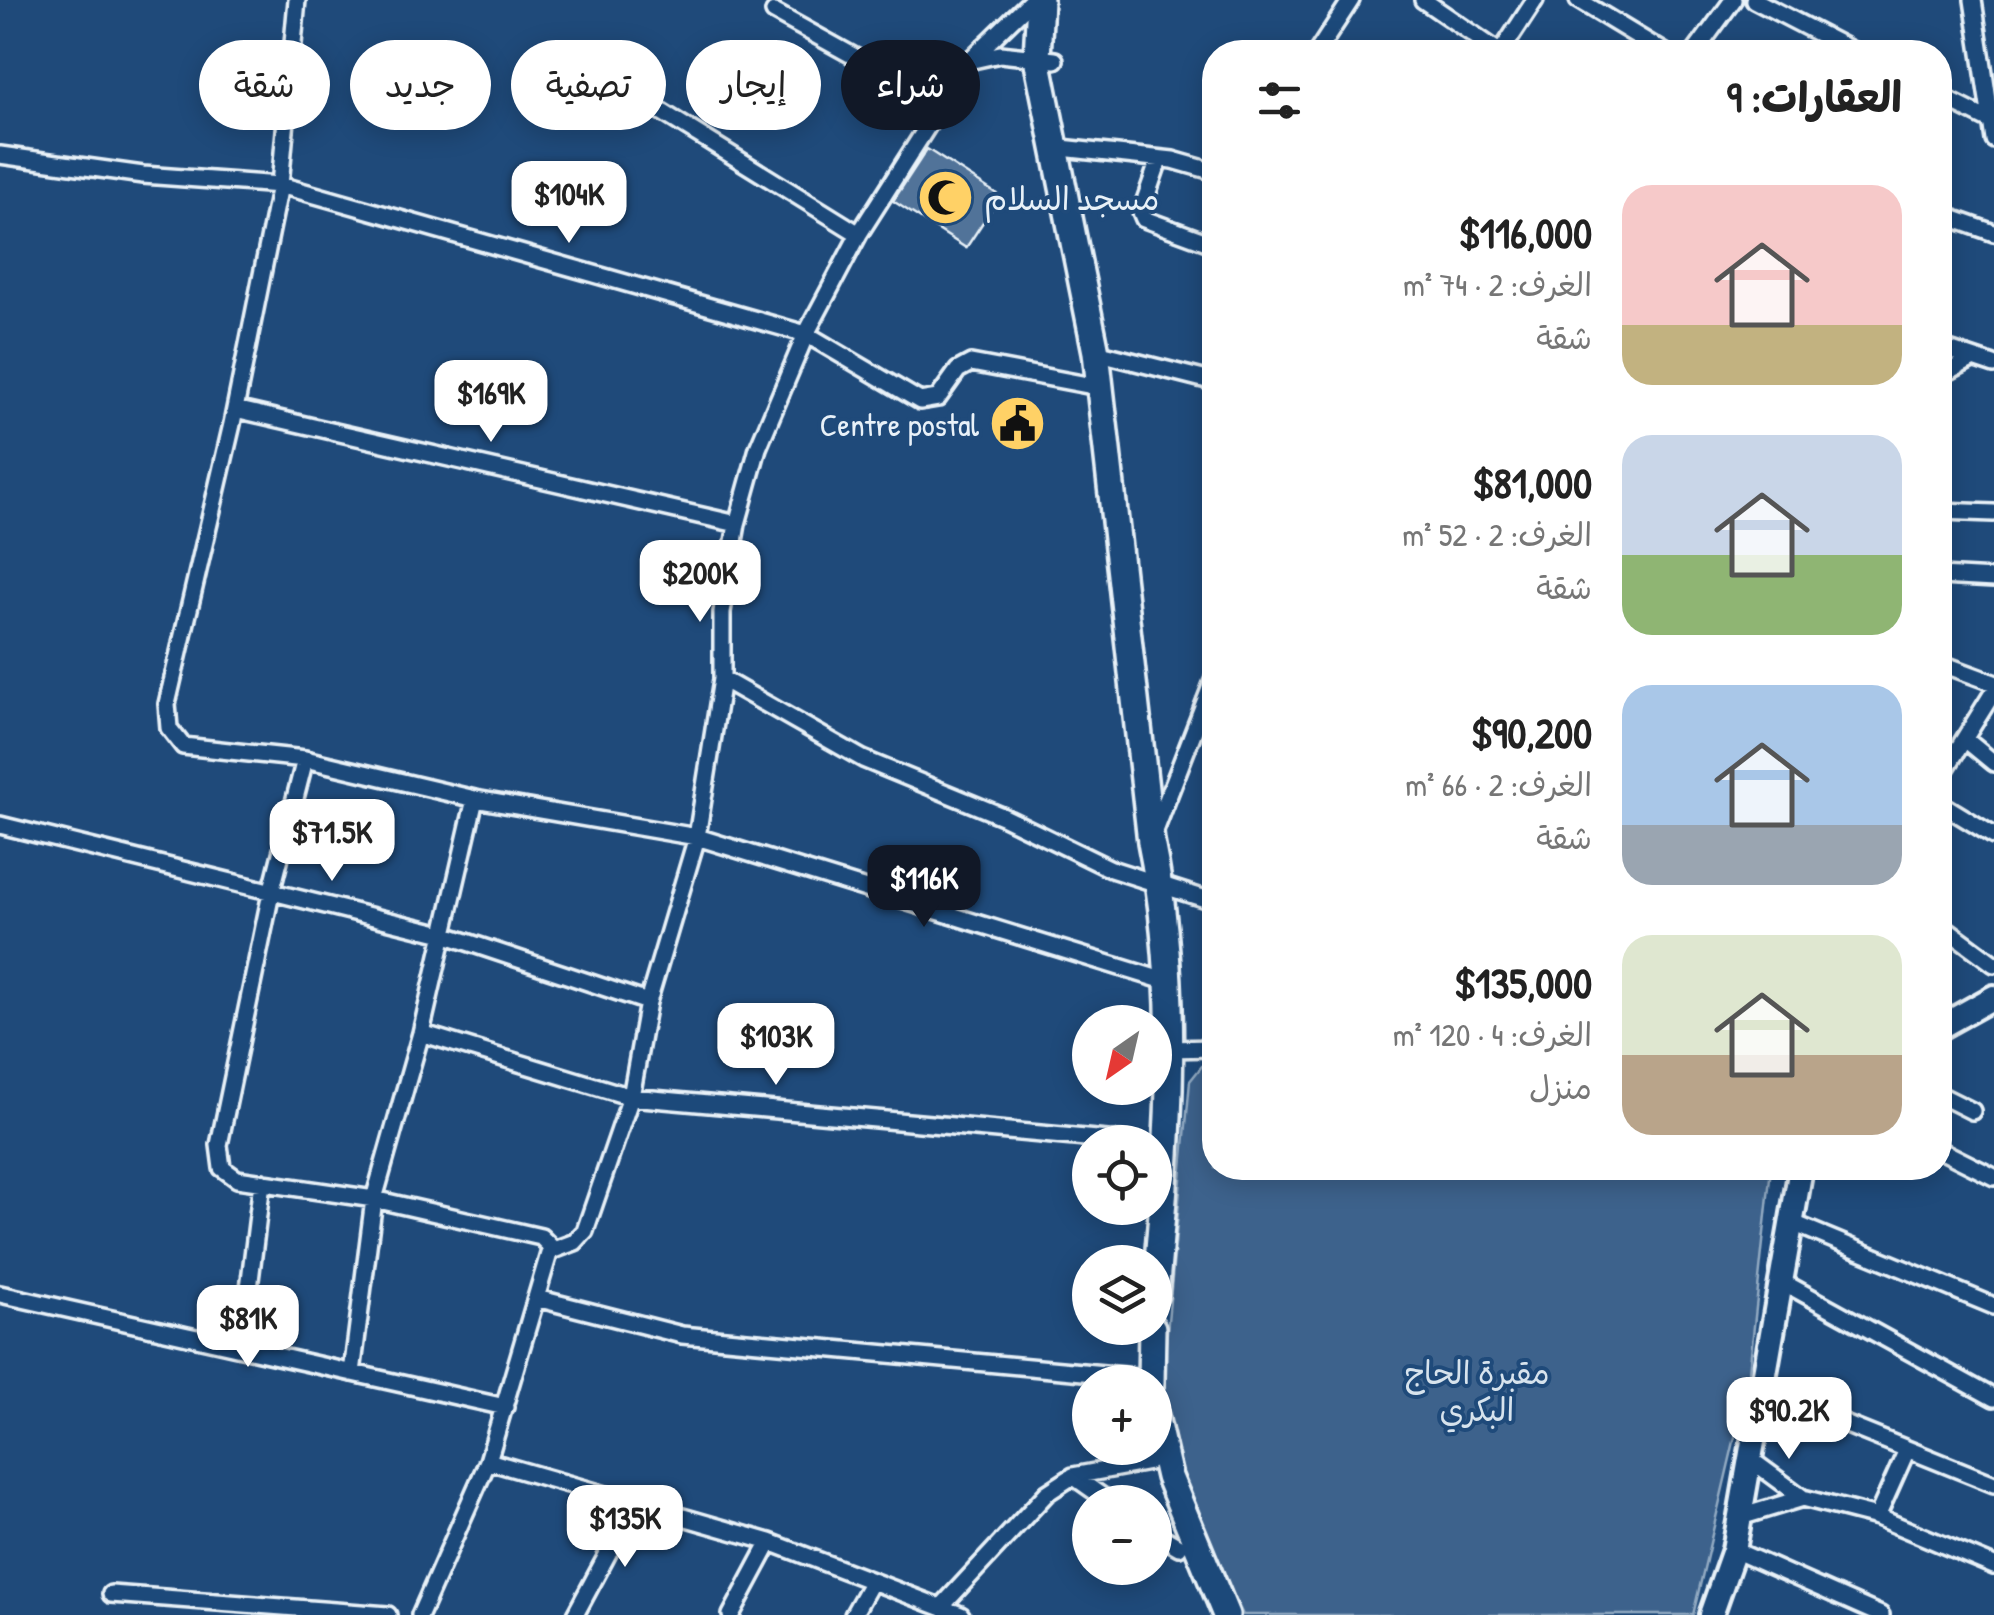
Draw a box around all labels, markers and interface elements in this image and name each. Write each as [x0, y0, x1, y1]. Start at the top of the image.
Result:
chip: شقة [199, 40, 330, 130]
chip: جديد [350, 40, 491, 130]
chip: تصفية [511, 40, 666, 130]
chip: إيجار [686, 40, 821, 130]
chip: شراء [841, 40, 980, 130]
text: العقارات: 9 [1726, 68, 1902, 125]
icon: filters [1252, 73, 1307, 128]
pin: $104K [499, 161, 639, 246]
mosque icon: مسجد السلام [915, 168, 975, 228]
text: $104K [534, 172, 604, 215]
place label: مسجد السلام [984, 177, 1159, 223]
text: $116,000 [1459, 204, 1592, 261]
icon: home [1702, 225, 1822, 345]
text: الغرف: 2 · 74 m² [1403, 263, 1592, 306]
text: شقة [1536, 316, 1592, 359]
pin: $169K [421, 360, 561, 445]
text: $169K [456, 371, 526, 414]
public building icon: Centre postal [988, 394, 1048, 454]
place label: Centre postal [820, 403, 979, 446]
text: $81,000 [1472, 454, 1592, 511]
icon: home [1702, 475, 1822, 595]
text: الغرف: 2 · 52 m² [1402, 513, 1592, 556]
pin: $200K [630, 540, 770, 625]
text: $200K [662, 551, 738, 594]
text: شقة [1536, 566, 1592, 609]
text: $90,200 [1471, 704, 1592, 761]
icon: home [1702, 725, 1822, 845]
text: الغرف: 2 · 66 m² [1405, 763, 1592, 806]
pin: $71.5K [251, 799, 413, 884]
text: $71.5K [292, 810, 372, 853]
text: شقة [1536, 816, 1592, 859]
pin: $116K [854, 845, 994, 930]
text: $116K [890, 856, 958, 899]
text: $135,000 [1454, 954, 1592, 1011]
icon: home [1702, 975, 1822, 1095]
pin: $103K [706, 1003, 846, 1088]
north arrow [1072, 1005, 1172, 1105]
map controls [1072, 1005, 1172, 1585]
text: الغرف: 4 · 120 m² [1393, 1013, 1592, 1056]
text: $103K [739, 1014, 813, 1057]
text: منزل [1529, 1066, 1592, 1109]
button: locate [1072, 1125, 1172, 1225]
button: layers [1072, 1245, 1172, 1345]
pin: $81K [189, 1285, 307, 1370]
text: $81K [219, 1296, 277, 1339]
park label: مقبرة الحاج البكري [1404, 1351, 1550, 1433]
button: + [1072, 1365, 1172, 1465]
pin: $90.2K [1708, 1377, 1870, 1462]
text: $90.2K [1749, 1388, 1829, 1431]
pin: $135K [555, 1485, 695, 1570]
button: − [1072, 1485, 1172, 1585]
text: $135K [589, 1496, 661, 1539]

